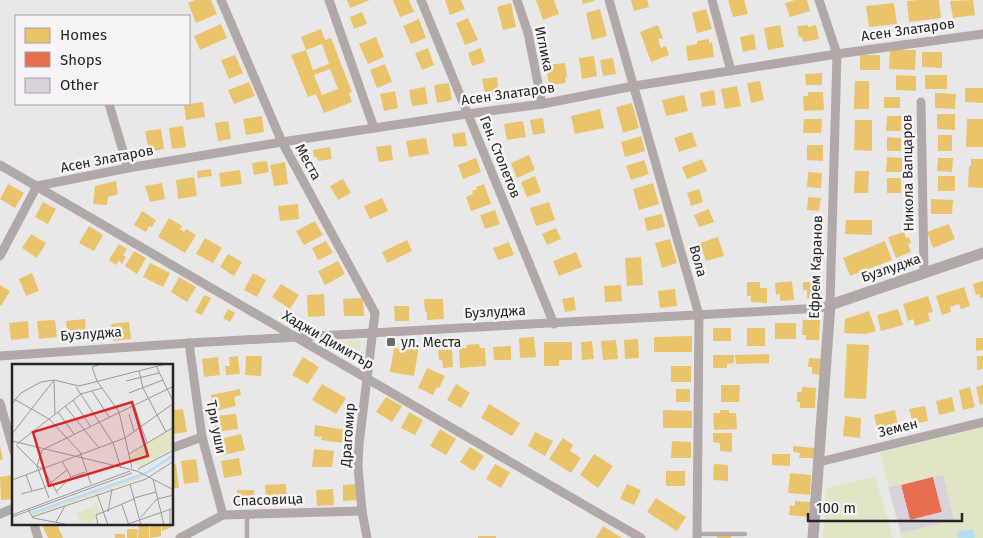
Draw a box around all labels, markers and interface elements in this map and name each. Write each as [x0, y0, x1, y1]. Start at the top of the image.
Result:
legend [15, 15, 190, 105]
street label: Асен Златаров [860, 15, 956, 45]
street label: Иглика [531, 25, 557, 73]
text: Homes [60, 26, 107, 44]
text: Shops [60, 51, 102, 69]
text: Other [60, 76, 99, 94]
street label: Асен Златаров [460, 79, 556, 109]
street label: Ген. Столетов [476, 113, 524, 201]
street label: Никола Вапцаров [898, 114, 918, 232]
street label: Места [291, 141, 325, 183]
street label: Асен Златаров [59, 142, 155, 176]
street label: Ефрем Каранов [806, 215, 826, 319]
street label: Вола [685, 243, 711, 279]
street label: Бузлуджа [859, 250, 923, 286]
street label: Бузлуджа [464, 302, 526, 322]
street label: Хаджи Димитър [279, 307, 377, 373]
street label: Бузлуджа [60, 323, 122, 345]
place label: ул. Места [401, 334, 461, 351]
marker: ул. Места [385, 336, 397, 348]
inset map [12, 364, 174, 526]
street label: Три уши [202, 399, 230, 455]
street label: Драгомир [337, 402, 359, 469]
street label: Земен [876, 415, 920, 441]
street label: Спасовица [233, 490, 303, 510]
scale bar [808, 490, 962, 522]
text: 100 m [816, 499, 856, 517]

